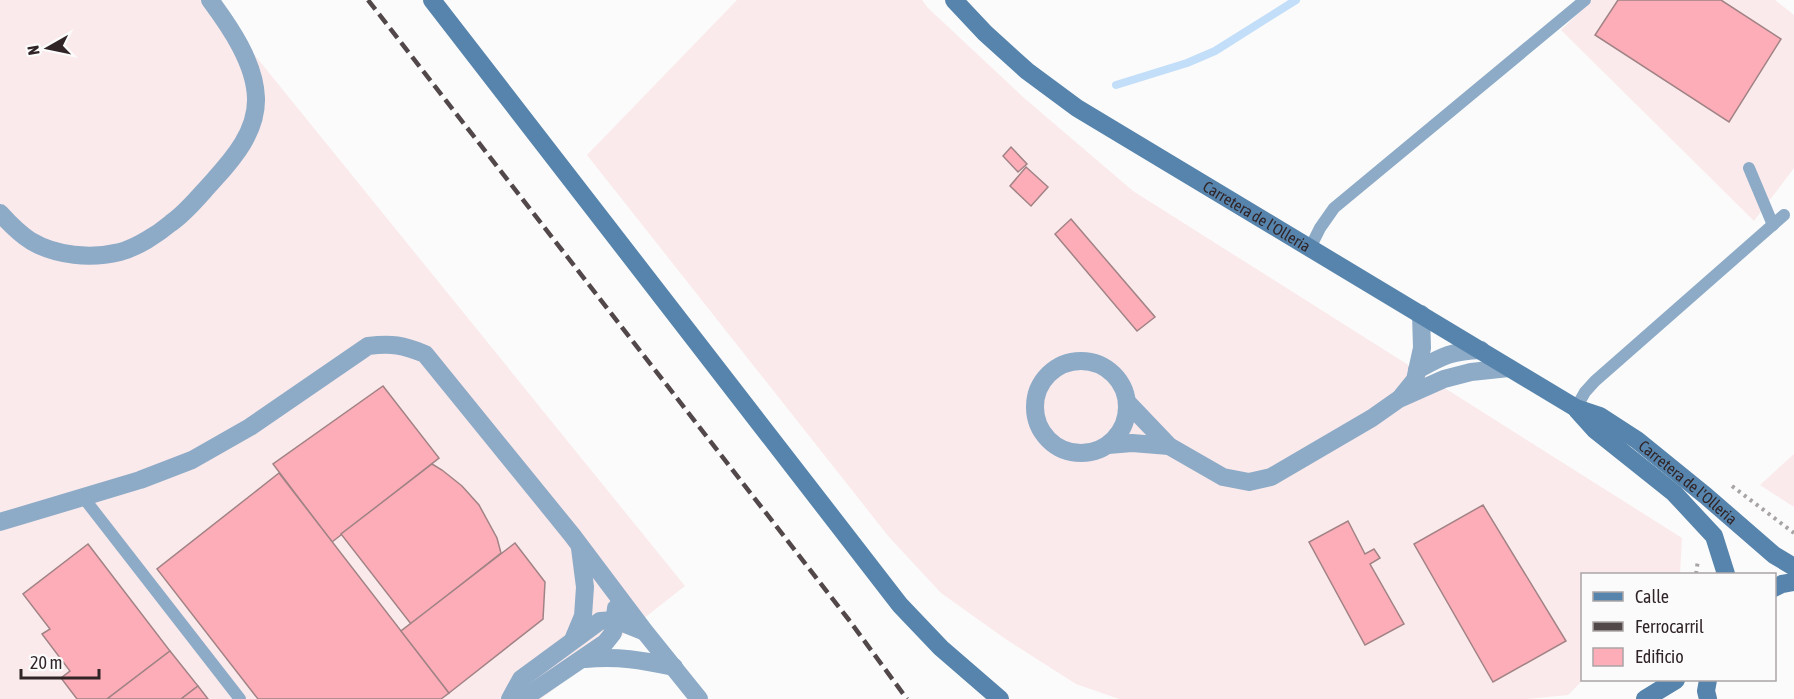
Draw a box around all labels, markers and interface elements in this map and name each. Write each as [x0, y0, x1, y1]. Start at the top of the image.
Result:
north arrow [18, 18, 78, 78]
text: N [24, 44, 43, 56]
street label: Carretera de l'Olleria [1200, 177, 1314, 255]
street label: Carretera de l'Olleria [1635, 436, 1741, 528]
legend [1581, 573, 1776, 681]
text: Calle [1635, 586, 1669, 607]
text: Ferrocarril [1635, 616, 1704, 637]
scale bar [21, 642, 99, 680]
text: Edificio [1635, 646, 1684, 667]
text: 20 m [30, 652, 62, 673]

